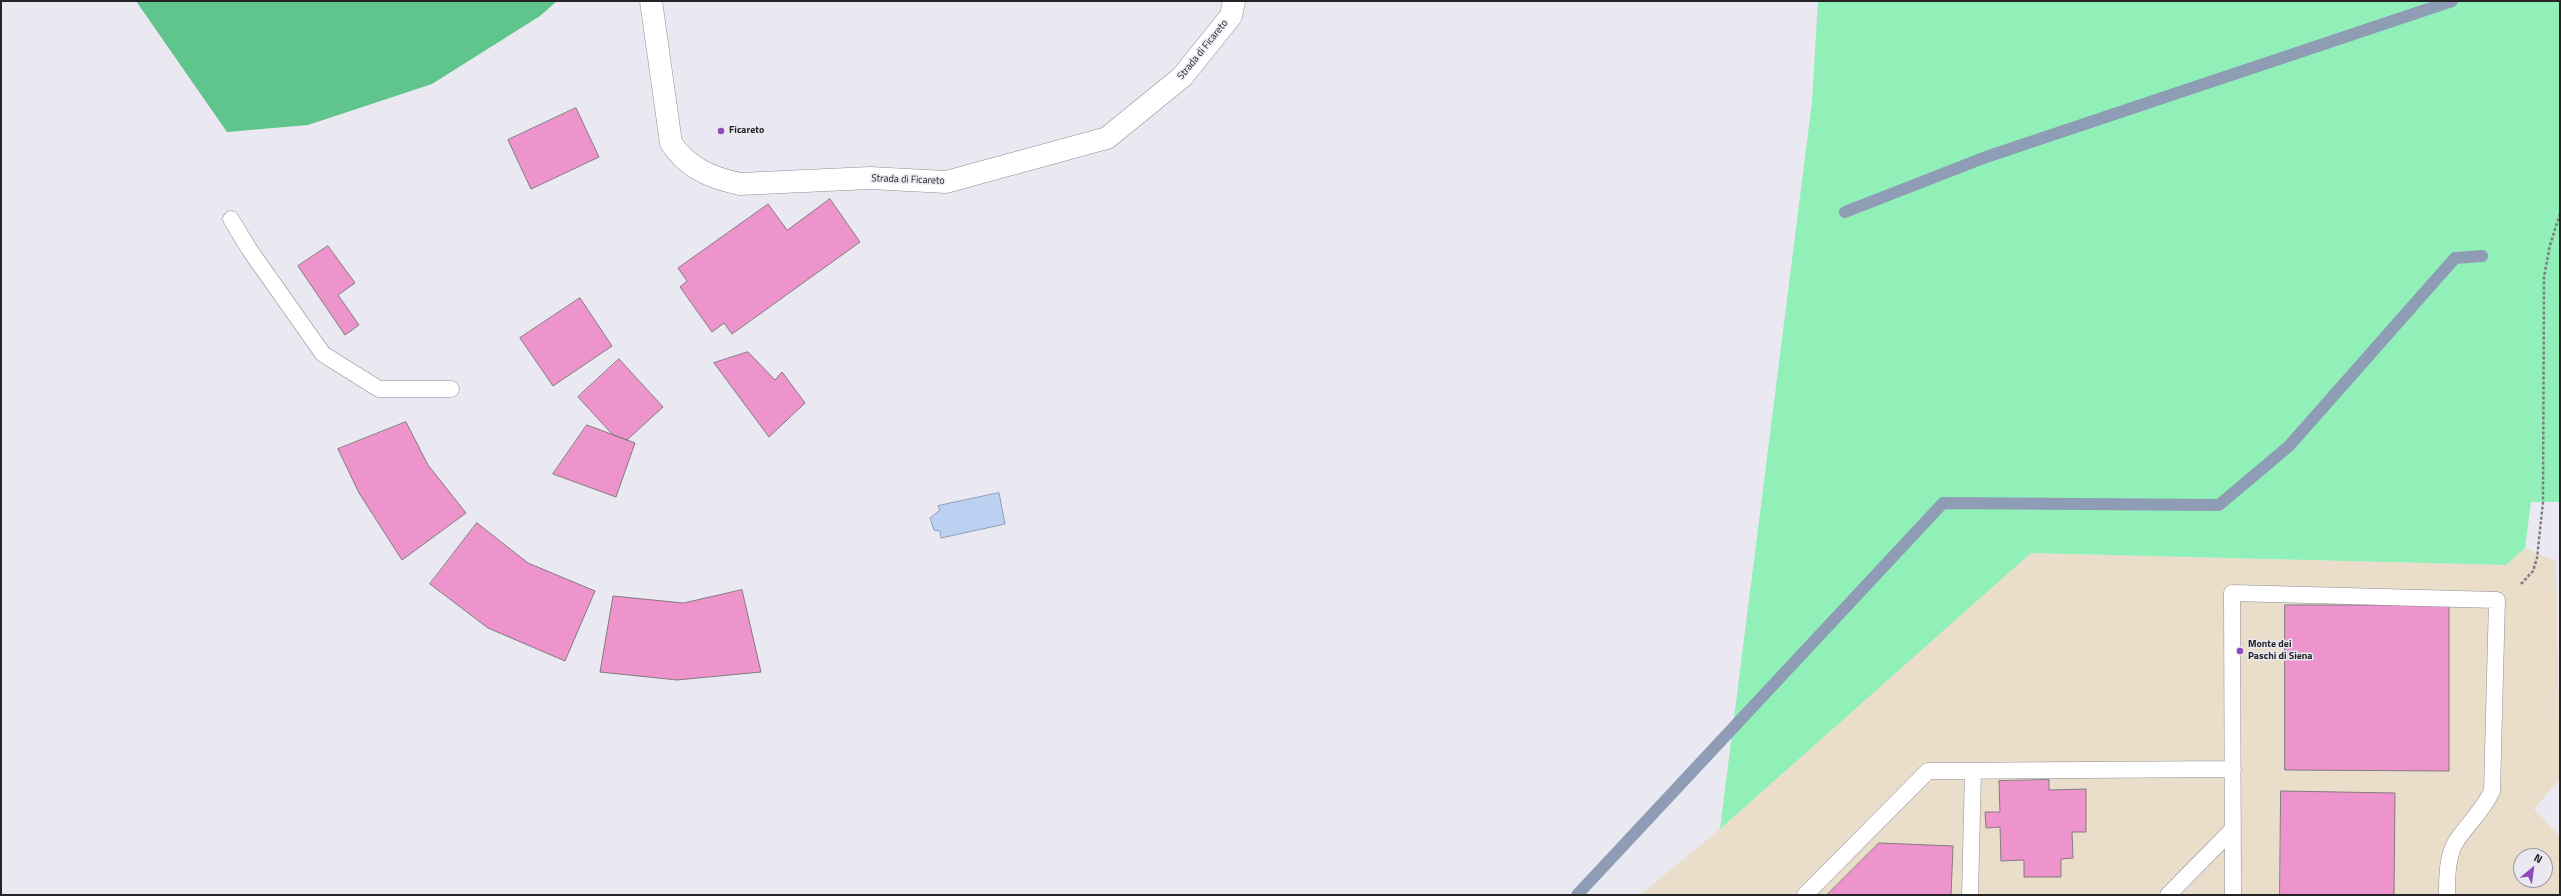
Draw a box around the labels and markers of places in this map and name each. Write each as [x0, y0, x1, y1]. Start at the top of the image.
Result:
place label: Ficareto [729, 125, 764, 137]
marker: Ficareto [716, 126, 726, 136]
place label: Monte dei Paschi di Siena [2248, 639, 2312, 662]
marker: Monte dei Paschi di Siena [2235, 646, 2245, 656]

